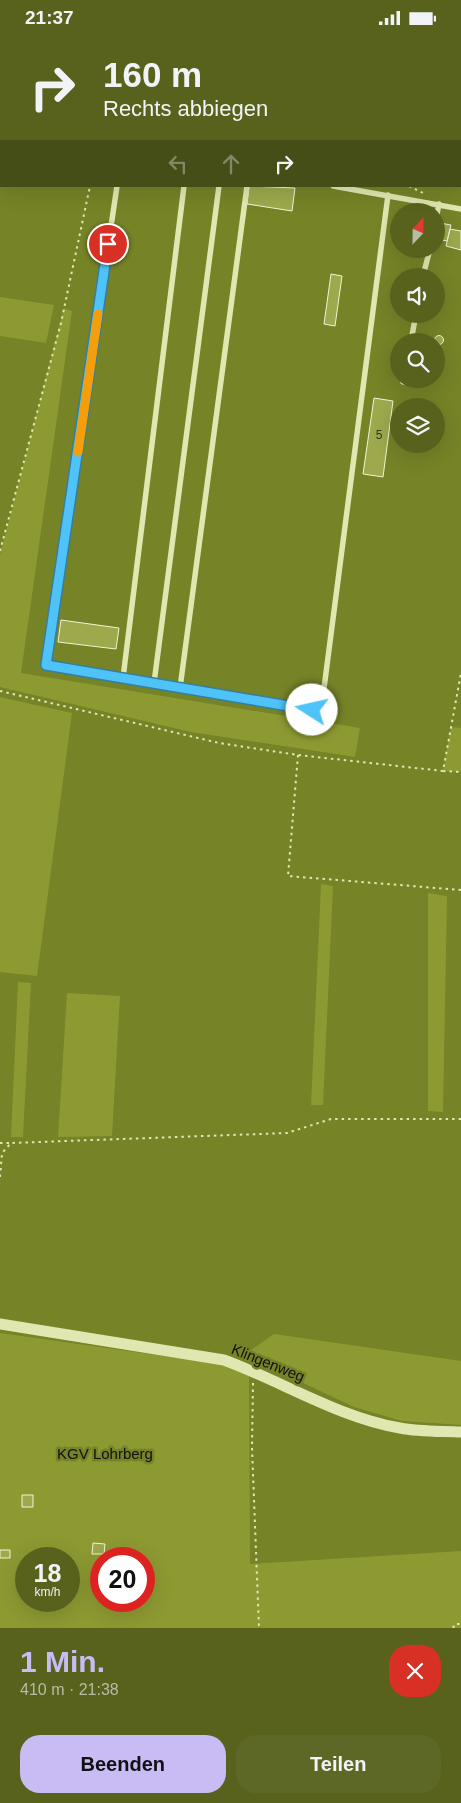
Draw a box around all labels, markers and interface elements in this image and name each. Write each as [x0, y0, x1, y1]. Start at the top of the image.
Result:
text: 21:37 [25, 7, 74, 28]
icon: right [20, 55, 85, 120]
text: 160 m [103, 55, 202, 94]
text: Rechts abbiegen [103, 96, 268, 121]
icon: left [164, 150, 192, 178]
icon: ahead [217, 150, 245, 178]
icon: right [270, 150, 298, 178]
north arrow [390, 203, 445, 257]
map controls [390, 203, 445, 453]
pin [87, 223, 129, 265]
icon: arrive [94, 230, 122, 258]
button: sound [390, 268, 445, 323]
button: search [390, 333, 445, 388]
button: layers [390, 398, 445, 453]
house number: 5 [376, 428, 383, 442]
position arrow [285, 683, 337, 735]
street label: Klingenweg [229, 1340, 307, 1385]
park label: KGV Lohrberg [57, 1445, 153, 1462]
speed limit sign: 20 [90, 1547, 155, 1612]
text: 18 [34, 1559, 61, 1587]
text: km/h [34, 1585, 61, 1599]
text: 1 Min. [20, 1645, 105, 1678]
button: close [389, 1645, 441, 1697]
text: 410 m · 21:38 [20, 1681, 119, 1698]
button: Beenden [20, 1735, 226, 1793]
button: Teilen [236, 1735, 441, 1793]

